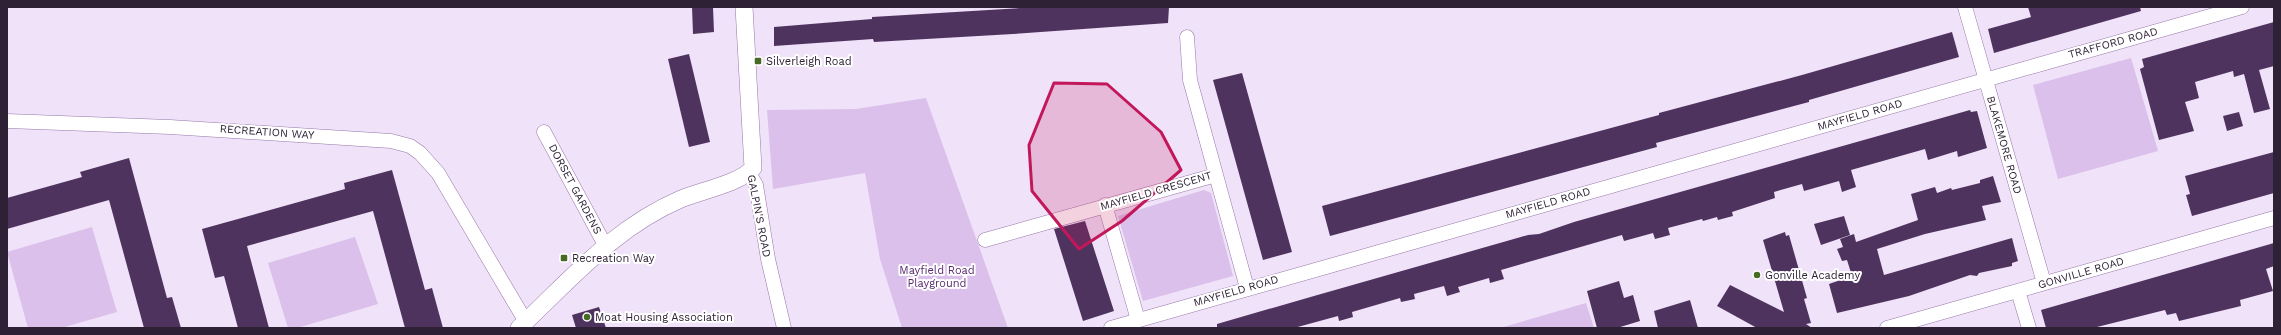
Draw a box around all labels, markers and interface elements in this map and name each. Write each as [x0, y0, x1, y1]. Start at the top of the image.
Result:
street label: TRAFFORD ROAD [2067, 25, 2159, 61]
place label: Silverleigh Road [766, 55, 852, 68]
marker: Silverleigh Road [753, 56, 763, 66]
street label: BLAKEMORE ROAD [1984, 94, 2024, 196]
street label: MAYFIELD ROAD [1816, 97, 1904, 133]
street label: RECREATION WAY [219, 122, 316, 142]
street label: DORSET GARDENS [546, 142, 604, 236]
street label: MAYFIELD CRESCENT [1099, 169, 1214, 213]
street label: GALPIN'S ROAD [745, 174, 773, 258]
street label: MAYFIELD ROAD [1504, 185, 1592, 221]
place label: Recreation Way [572, 252, 655, 265]
marker: Recreation Way [559, 253, 569, 263]
street label: GONVILLE ROAD [2036, 254, 2126, 292]
park label: Mayfield Road Playground [899, 264, 975, 290]
place label: Gonville Academy [1765, 269, 1860, 282]
marker: Gonville Academy [1752, 270, 1762, 280]
street label: MAYFIELD ROAD [1192, 273, 1280, 309]
place label: Moat Housing Association [595, 311, 733, 324]
marker: Moat Housing Association [582, 312, 592, 322]

